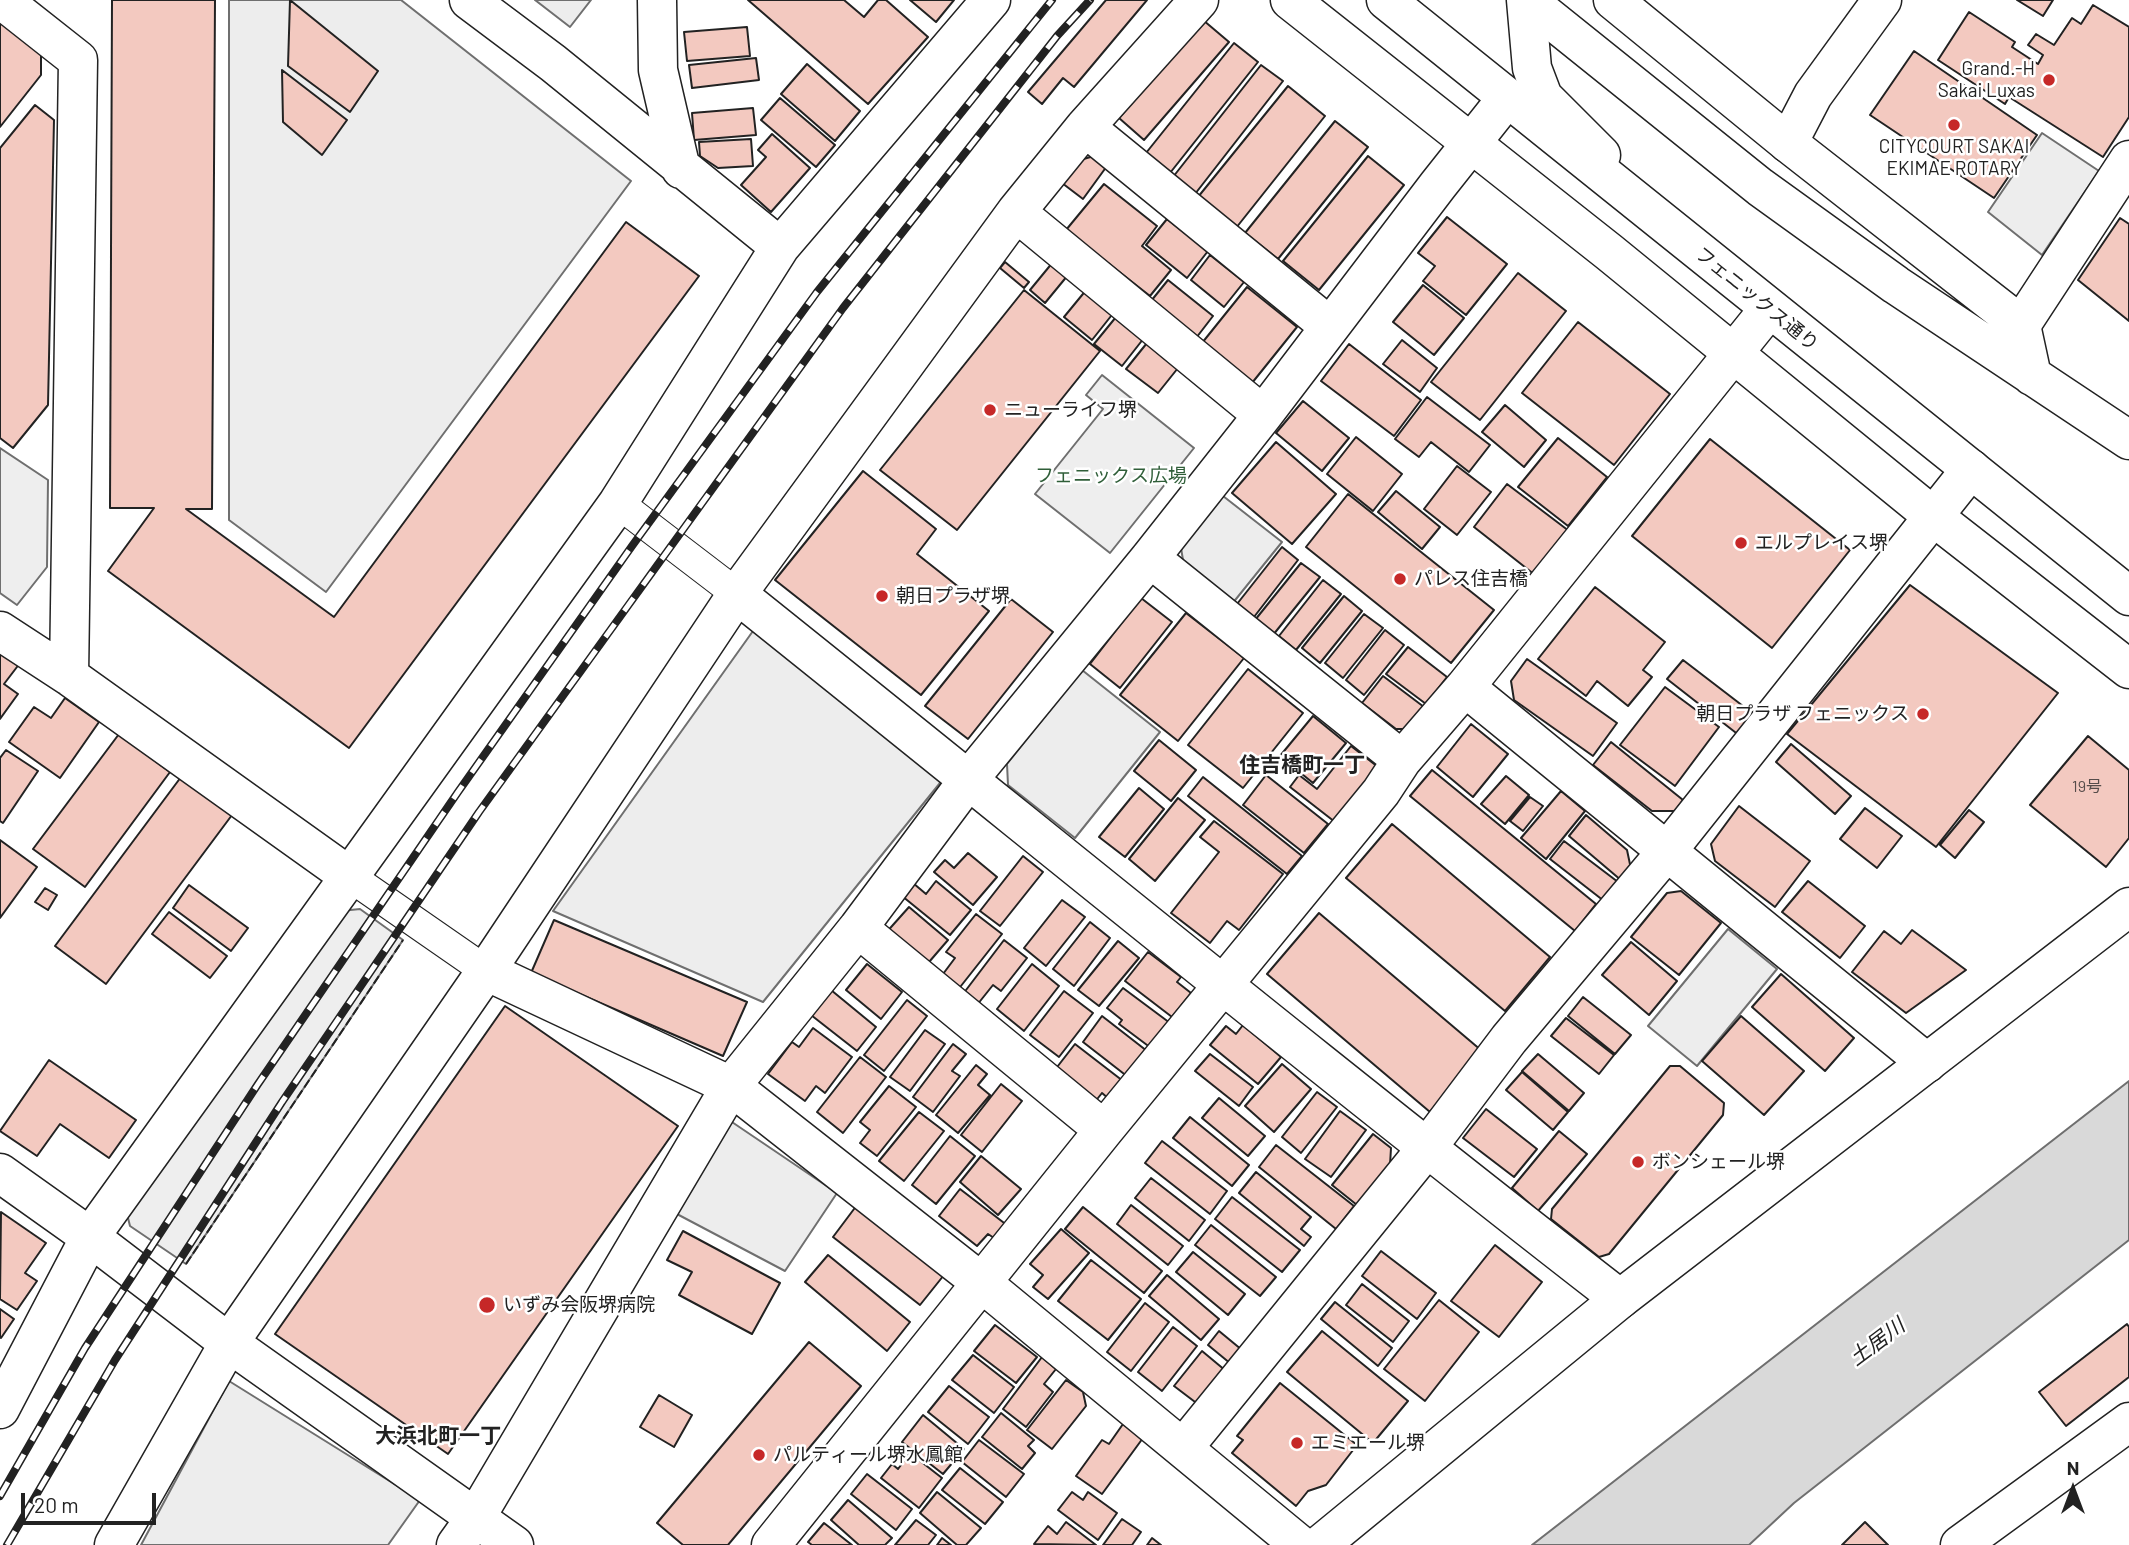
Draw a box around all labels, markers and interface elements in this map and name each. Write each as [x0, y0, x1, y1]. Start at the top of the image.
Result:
place label: Grand.-H Sakai Luxas [1938, 58, 2035, 102]
marker: Grand.-H Sakai Luxas [2041, 72, 2057, 88]
marker: CITYCOURT SAKAI EKIMAE ROTARY [1946, 117, 1962, 133]
place label: CITYCOURT SAKAI EKIMAE ROTARY [1879, 136, 2029, 180]
street label: フェニックス通り [1691, 242, 1823, 356]
place label: ニューライフ堺 [1004, 399, 1137, 421]
marker: ニューライフ堺 [982, 402, 998, 418]
park label: フェニックス広場 [1035, 465, 1187, 487]
place label: エルプレイス堺 [1755, 532, 1888, 554]
marker: エルプレイス堺 [1733, 535, 1749, 551]
place label: パレス住吉橋 [1414, 568, 1528, 590]
marker: パレス住吉橋 [1392, 571, 1408, 587]
place label: 朝日プラザ堺 [896, 585, 1010, 607]
marker: 朝日プラザ堺 [874, 588, 890, 604]
place label: 朝日プラザ フェニックス [1696, 703, 1909, 725]
marker: 朝日プラザ フェニックス [1915, 706, 1931, 722]
district label: 住吉橋町一丁 [1239, 752, 1365, 778]
house number: 19号 [2072, 777, 2102, 797]
place label: ボンシェール堺 [1652, 1151, 1785, 1173]
marker: ボンシェール堺 [1630, 1154, 1646, 1170]
place label: いずみ会阪堺病院 [503, 1294, 655, 1316]
marker: いずみ会阪堺病院 [477, 1295, 497, 1315]
water label: 土居川 [1844, 1313, 1910, 1371]
district label: 大浜北町一丁 [375, 1423, 501, 1449]
place label: エミエール堺 [1311, 1432, 1425, 1454]
marker: エミエール堺 [1289, 1435, 1305, 1451]
place label: パルティール堺水鳳館 [773, 1444, 963, 1466]
marker: パルティール堺水鳳館 [751, 1447, 767, 1463]
north arrow [2038, 1454, 2108, 1524]
text: N [2067, 1456, 2079, 1479]
scale bar [24, 1478, 159, 1522]
text: 20 m [34, 1492, 79, 1517]

